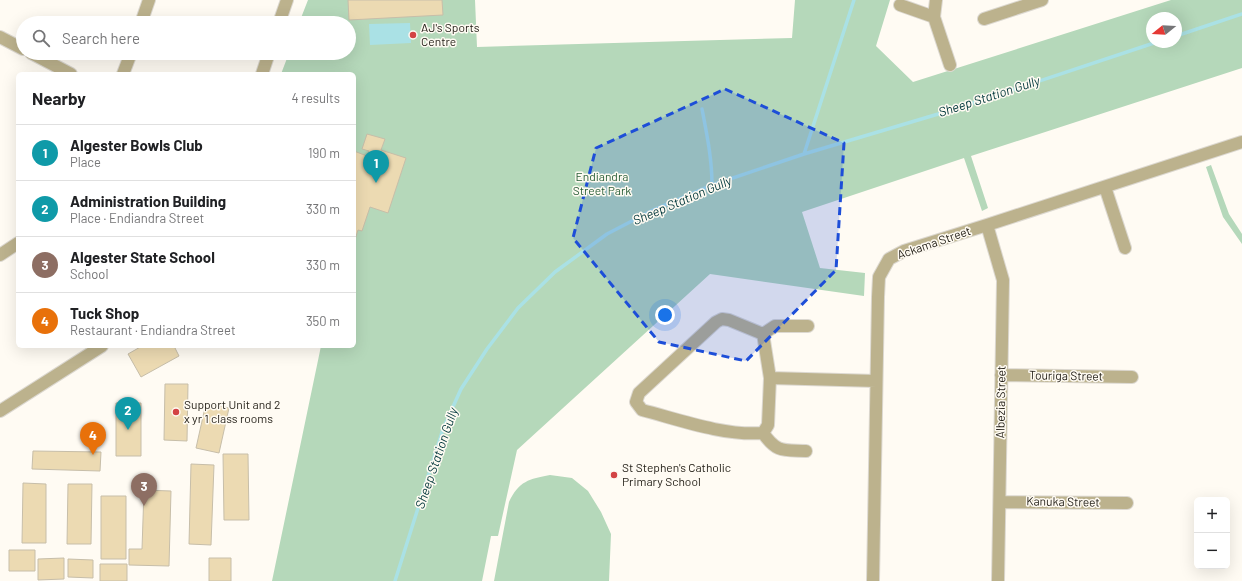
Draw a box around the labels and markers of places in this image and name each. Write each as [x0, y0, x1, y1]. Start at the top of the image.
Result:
place label: AJ's Sports Centre [421, 20, 480, 48]
marker: AJ's Sports Centre [408, 30, 418, 40]
pin: 1 [363, 150, 389, 183]
pin: 2 [115, 397, 141, 430]
place label: Support Unit and 2 x yr 1 class rooms [184, 397, 280, 425]
marker: Support Unit and 2 x yr 1 class rooms [171, 407, 181, 417]
pin: 4 [80, 422, 106, 455]
place label: St Stephen's Catholic Primary School [622, 460, 731, 488]
marker: St Stephen's Catholic Primary School [609, 470, 619, 480]
pin: 3 [131, 473, 157, 506]

